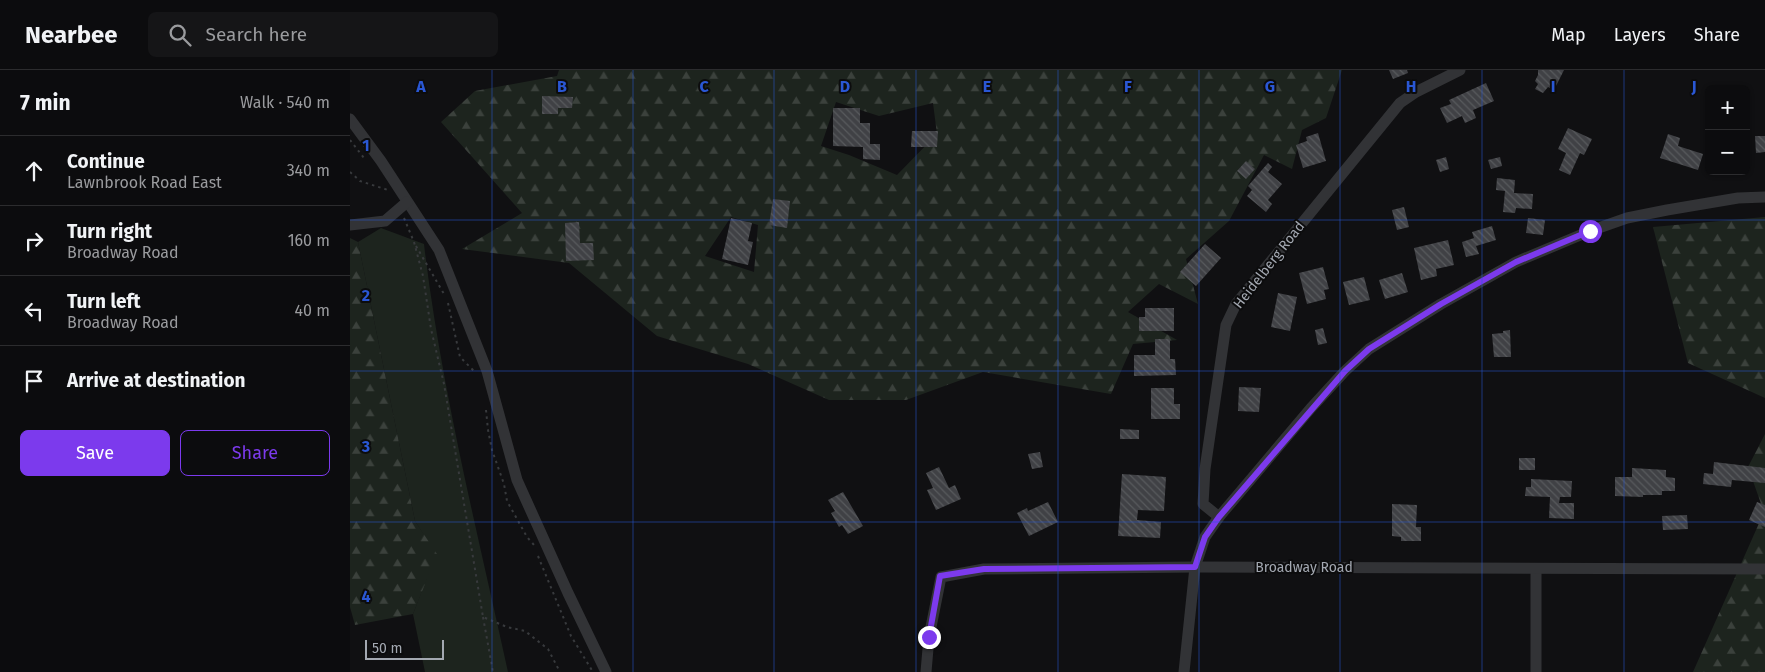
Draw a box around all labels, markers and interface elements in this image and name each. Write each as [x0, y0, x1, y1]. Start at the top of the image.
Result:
search box [148, 12, 498, 57]
text: Nearbee [25, 21, 118, 49]
icon: search [166, 21, 194, 49]
text: Search here [206, 23, 307, 46]
text: Map [1551, 24, 1586, 46]
text: Layers [1614, 24, 1666, 46]
text: Share [1694, 24, 1740, 46]
text: A [415, 77, 426, 96]
text: B [557, 77, 567, 96]
text: C [699, 77, 709, 96]
text: D [840, 77, 850, 96]
text: E [983, 77, 991, 96]
text: F [1124, 77, 1132, 96]
text: G [1265, 77, 1275, 96]
text: H [1406, 77, 1416, 96]
text: I [1551, 77, 1555, 96]
text: J [1690, 77, 1697, 96]
map controls [1705, 85, 1750, 175]
button: + [1705, 85, 1750, 130]
text: 7 min [20, 90, 71, 116]
text: Walk · 540 m [240, 93, 330, 112]
button: − [1705, 130, 1750, 175]
text: 1 [362, 136, 370, 155]
text: Continue [67, 150, 145, 173]
icon: ahead [20, 157, 48, 185]
text: 340 m [287, 161, 330, 180]
text: Lawnbrook Road East [67, 173, 222, 192]
street label: Heidelberg Road [1230, 218, 1308, 312]
text: Turn right [67, 220, 152, 243]
route start [1579, 220, 1602, 243]
icon: right [20, 227, 48, 255]
text: 160 m [288, 231, 330, 250]
text: Broadway Road [67, 243, 179, 262]
text: 2 [362, 286, 370, 305]
text: Turn left [67, 290, 141, 313]
icon: left [20, 297, 48, 325]
text: 40 m [295, 301, 330, 320]
text: Broadway Road [67, 313, 179, 332]
icon: arrive [20, 367, 48, 395]
text: Arrive at destination [67, 369, 246, 392]
button: Save [20, 430, 170, 476]
button: Share [180, 430, 330, 476]
text: 3 [361, 437, 370, 456]
street label: Broadway Road [1255, 559, 1353, 576]
text: 4 [361, 587, 371, 606]
route end [918, 626, 941, 649]
scale bar [365, 637, 444, 660]
text: 50 m [372, 640, 403, 657]

